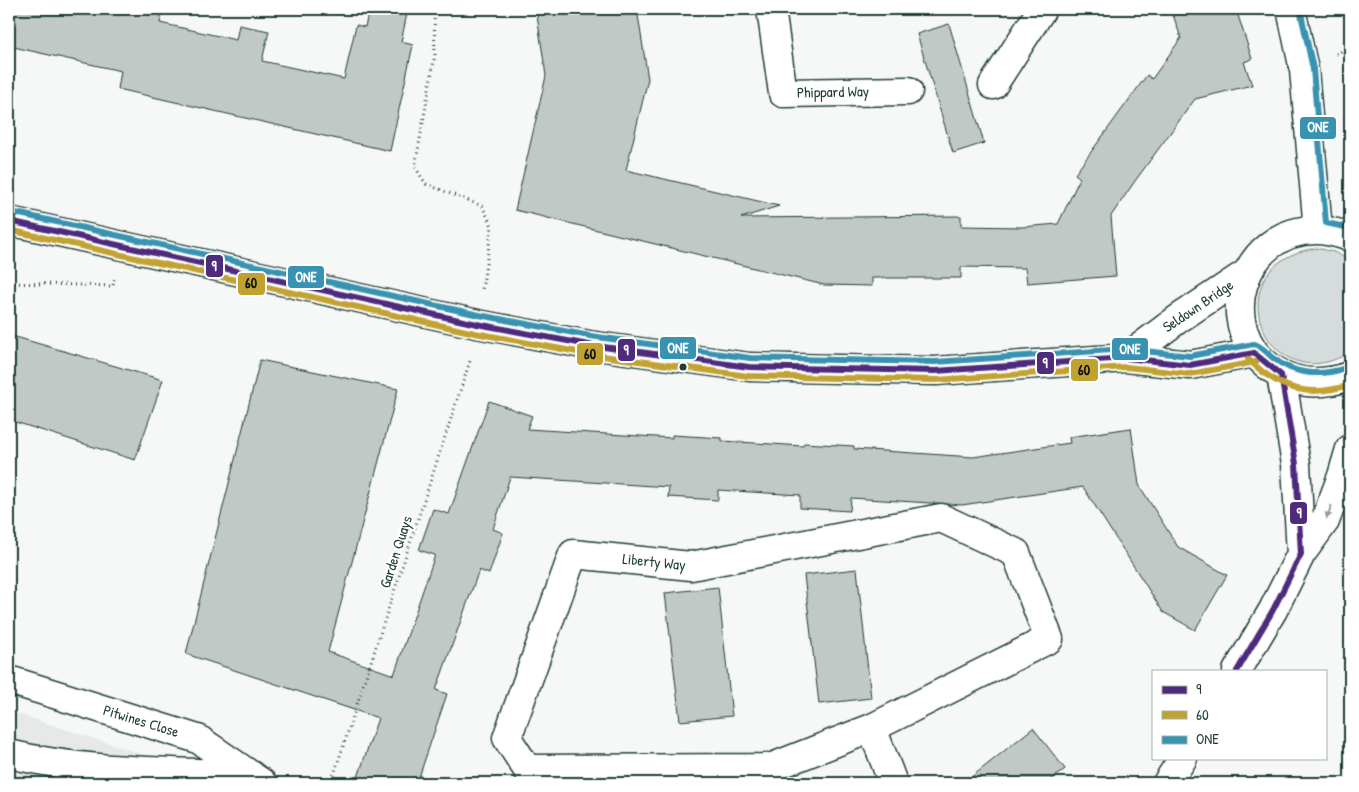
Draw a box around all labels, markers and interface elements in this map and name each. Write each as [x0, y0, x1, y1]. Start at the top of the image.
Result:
street label: Phippard Way [797, 80, 869, 103]
line badge: ONE [1299, 116, 1337, 140]
text: ONE [1307, 117, 1330, 136]
line badge: 9 [205, 254, 224, 278]
text: 9 [211, 256, 217, 275]
line badge: ONE [287, 265, 325, 289]
text: ONE [295, 267, 318, 286]
line badge: 60 [237, 272, 266, 296]
text: 60 [245, 273, 258, 292]
street label: Seldown Bridge [1158, 274, 1237, 337]
line badge: ONE [659, 336, 697, 360]
line badge: ONE [1111, 337, 1149, 361]
line badge: 9 [617, 338, 636, 362]
text: ONE [667, 338, 690, 357]
text: ONE [1119, 339, 1142, 358]
text: 9 [623, 340, 629, 359]
line badge: 60 [576, 342, 604, 366]
text: 60 [584, 344, 597, 363]
line badge: 9 [1036, 351, 1055, 375]
text: 9 [1042, 353, 1048, 372]
line badge: 60 [1070, 358, 1099, 382]
text: 60 [1078, 360, 1091, 379]
unlabelled marker [678, 362, 688, 372]
line badge: 9 [1289, 501, 1308, 525]
text: 9 [1296, 503, 1302, 522]
one-way arrow [1325, 504, 1332, 519]
street label: Garden Quays [374, 513, 417, 591]
street label: Liberty Way [621, 548, 687, 575]
legend [1152, 670, 1326, 760]
text: 9 [1196, 678, 1202, 699]
street label: Pitwines Close [101, 699, 182, 742]
text: 60 [1196, 704, 1209, 725]
text: ONE [1196, 728, 1219, 749]

